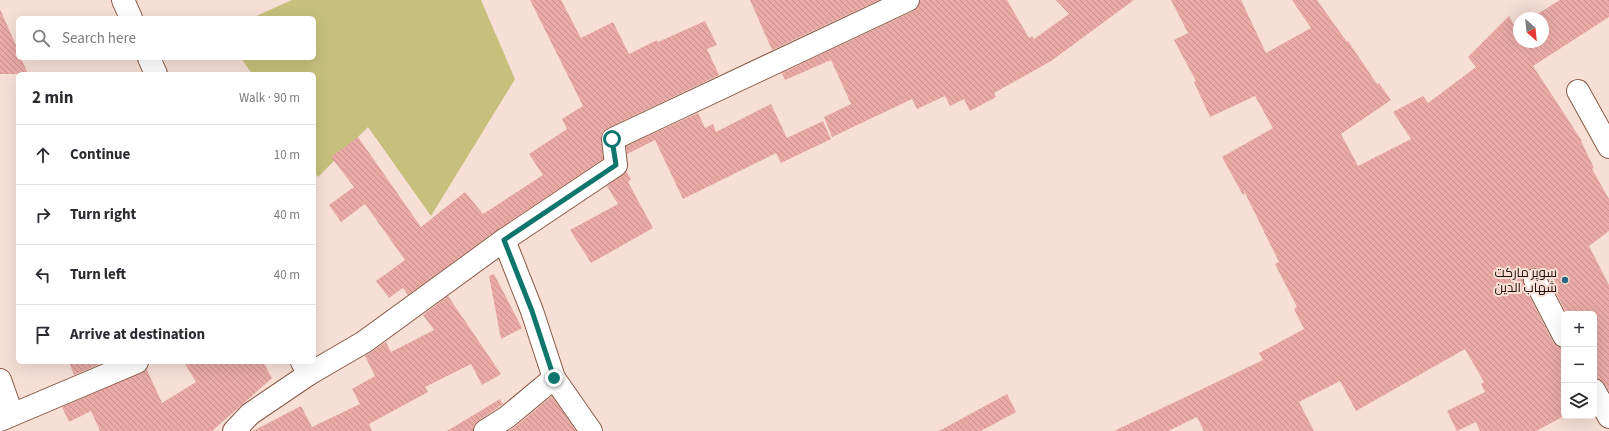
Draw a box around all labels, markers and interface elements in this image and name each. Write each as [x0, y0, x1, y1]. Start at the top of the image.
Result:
north arrow [1513, 12, 1549, 48]
search box [16, 16, 316, 60]
icon: search [30, 27, 52, 49]
text: Search here [62, 28, 136, 49]
text: 2 min [32, 86, 73, 110]
text: Walk · 90 m [239, 89, 300, 107]
route start [603, 130, 621, 148]
icon: ahead [32, 144, 54, 166]
text: Continue [70, 144, 130, 165]
text: 10 m [274, 146, 300, 164]
icon: right [32, 204, 54, 226]
text: Turn right [70, 204, 136, 225]
text: 40 m [274, 206, 300, 224]
icon: left [32, 264, 54, 286]
text: Turn left [70, 264, 126, 285]
place label: سوپر مارکت شهاب الدین [1494, 264, 1557, 297]
text: 40 m [274, 266, 300, 284]
marker: سوپر مارکت شهاب الدین [1560, 275, 1570, 285]
map controls [1561, 311, 1597, 419]
button: + [1561, 311, 1597, 347]
icon: arrive [32, 324, 54, 346]
text: Arrive at destination [70, 324, 205, 345]
button: − [1561, 347, 1597, 383]
route end [545, 369, 563, 387]
button: layers [1561, 383, 1597, 419]

